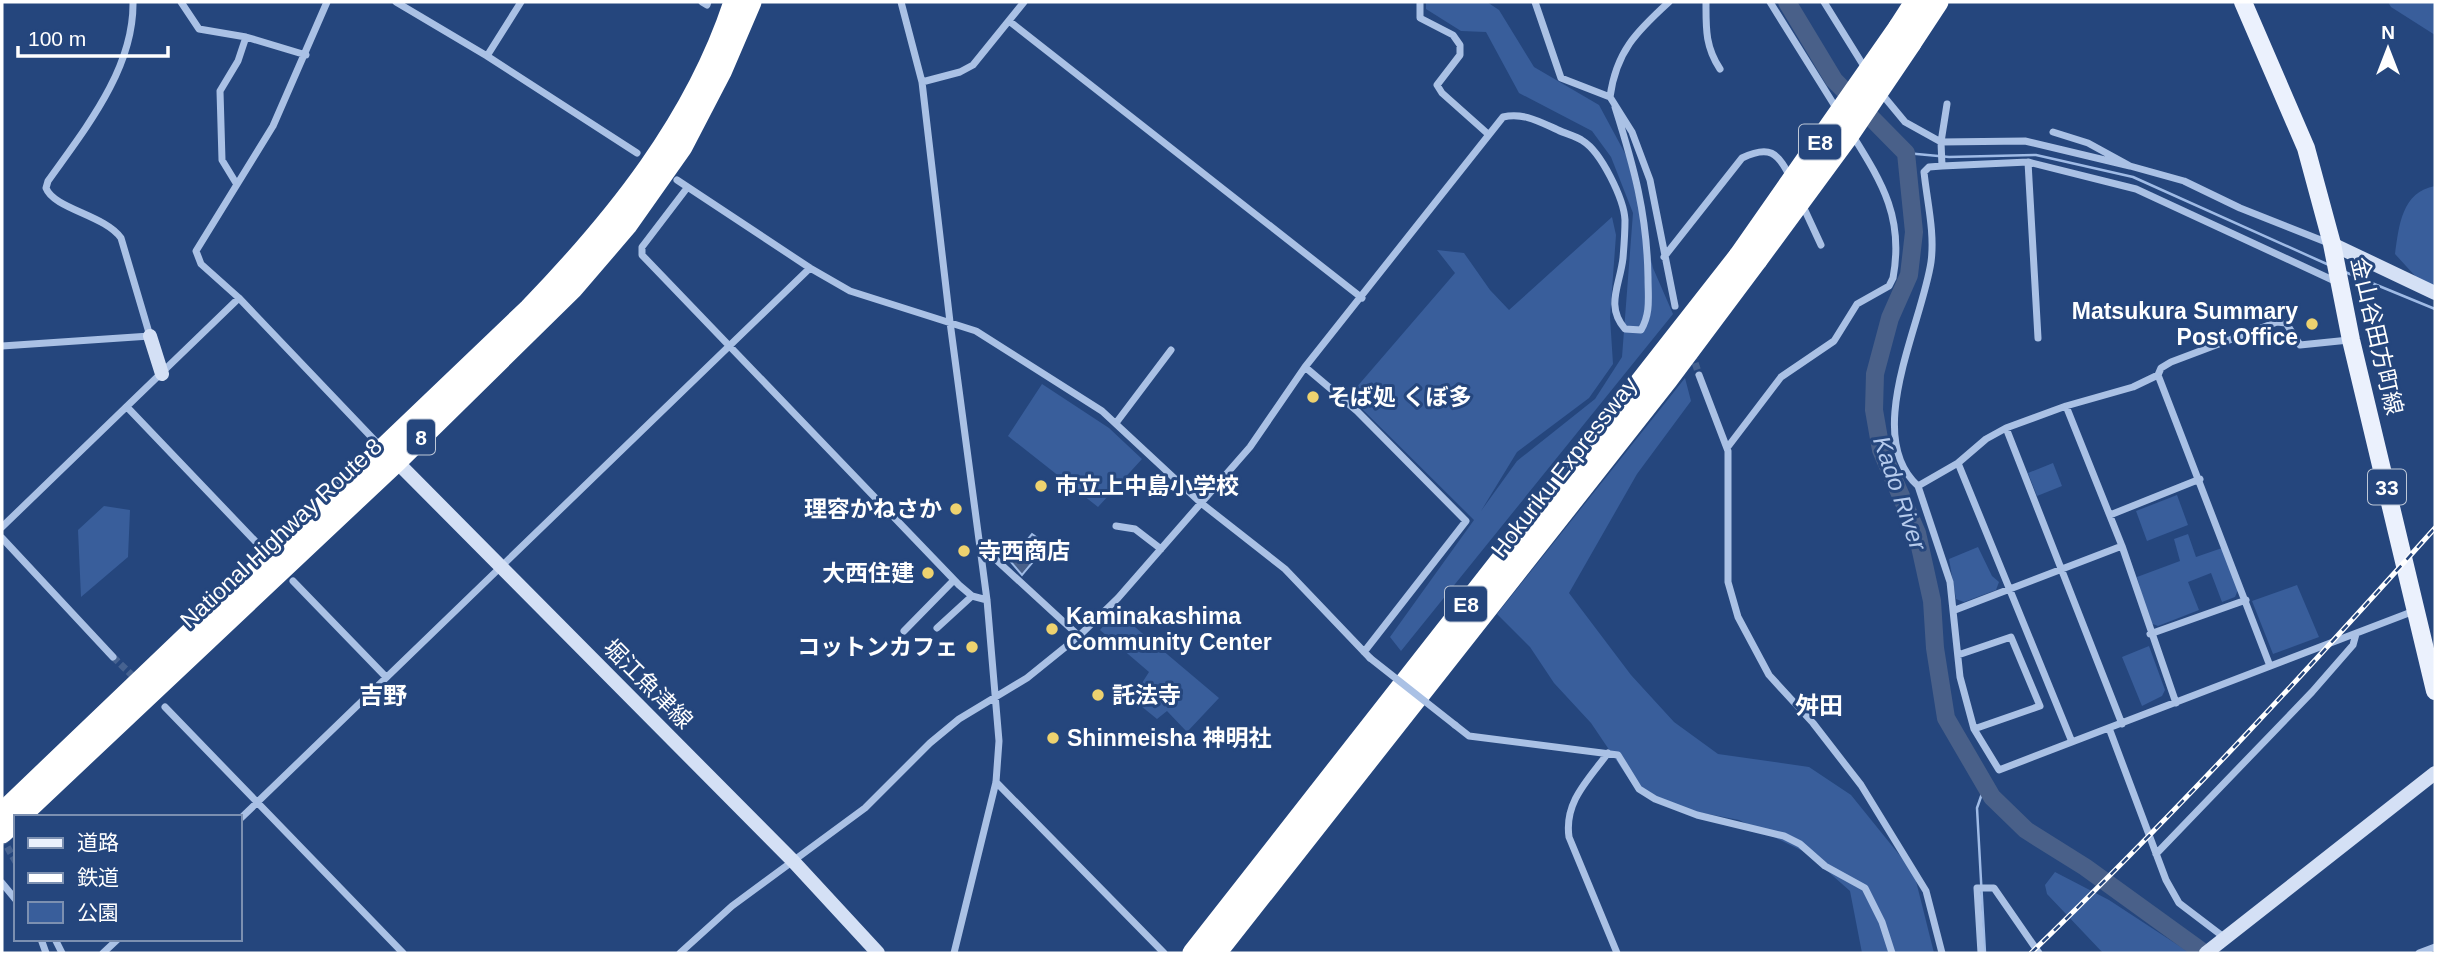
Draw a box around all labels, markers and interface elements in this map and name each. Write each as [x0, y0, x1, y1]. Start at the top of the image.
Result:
scale bar [18, 14, 168, 58]
north arrow [2353, 14, 2423, 84]
text: N [2381, 22, 2395, 43]
text: 100 m [28, 27, 86, 50]
road number: E8 [1799, 124, 1841, 160]
street label: 金山谷田方町線 [2346, 255, 2408, 417]
place label: Matsukura Summary Post Office [2072, 298, 2298, 350]
marker: Matsukura Summary Post Office [2304, 316, 2320, 332]
street label: Hokuriku Expressway [1486, 371, 1643, 562]
place label: そば処 くぼ多 [1327, 384, 1471, 410]
marker: そば処 くぼ多 [1305, 389, 1321, 405]
road number: 8 [407, 420, 435, 454]
water label: Kado River [1868, 432, 1932, 554]
street label: National Highway Route 8 [175, 433, 387, 633]
road number: 33 [2368, 470, 2406, 504]
place label: 市立上中島小学校 [1055, 473, 1239, 499]
marker: 市立上中島小学校 [1033, 478, 1049, 494]
place label: 理容かねさか [804, 496, 942, 522]
marker: 理容かねさか [948, 501, 964, 517]
place label: 寺西商店 [978, 538, 1070, 564]
marker: 寺西商店 [956, 543, 972, 559]
place label: 大西住建 [822, 560, 914, 586]
marker: 大西住建 [920, 565, 936, 581]
road number: E8 [1445, 586, 1487, 622]
place label: Kaminakashima Community Center [1066, 603, 1272, 655]
marker: Kaminakashima Community Center [1044, 621, 1060, 637]
street label: 堀江魚津線 [598, 634, 698, 734]
place label: コットンカフェ [797, 634, 958, 660]
marker: コットンカフェ [964, 639, 980, 655]
district label: 吉野 [359, 682, 407, 709]
place label: 託法寺 [1112, 682, 1181, 708]
marker: 託法寺 [1090, 687, 1106, 703]
district label: 舛田 [1795, 692, 1843, 719]
place label: Shinmeisha 神明社 [1067, 725, 1271, 751]
marker: Shinmeisha 神明社 [1045, 730, 1061, 746]
legend [14, 815, 242, 941]
text: 道路 [77, 831, 119, 854]
text: 鉄道 [77, 866, 119, 889]
text: 公園 [77, 901, 119, 924]

